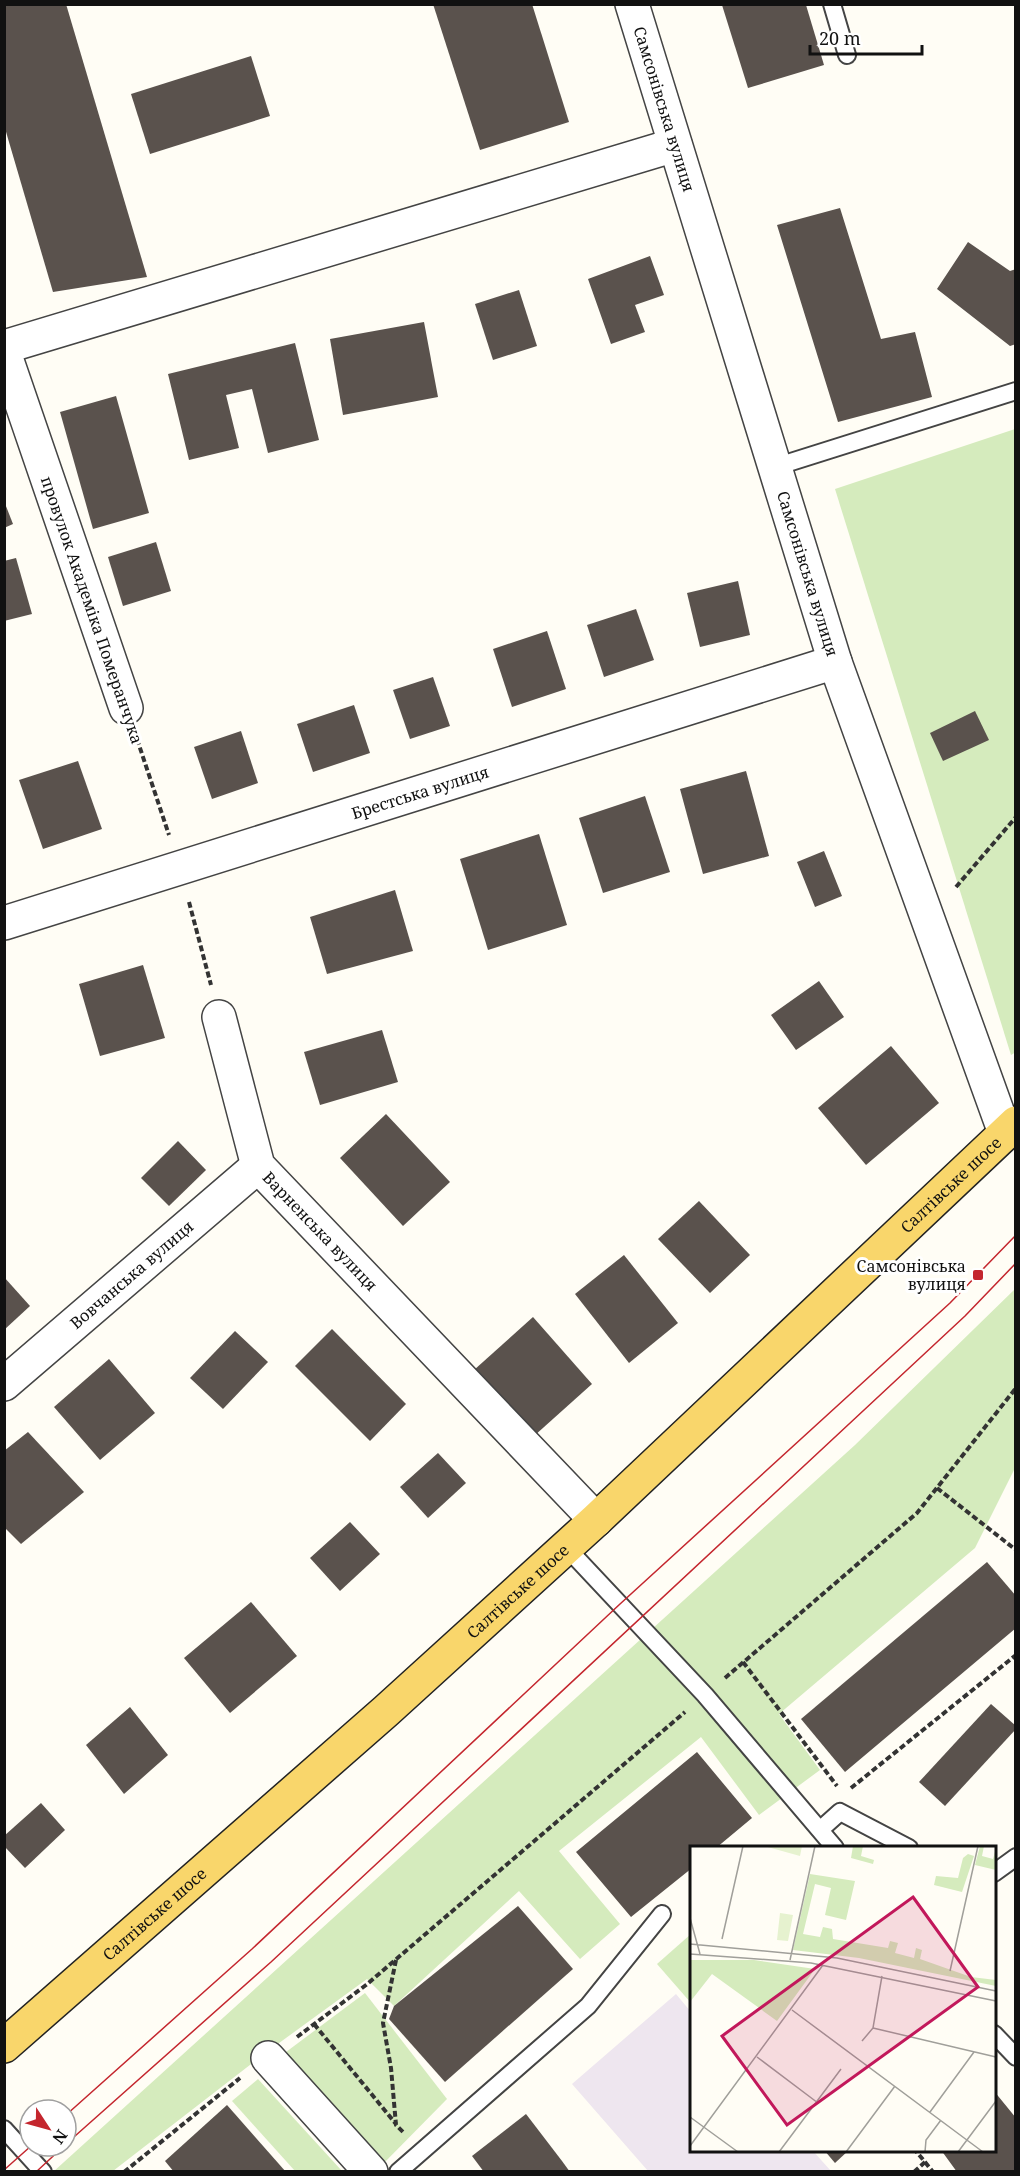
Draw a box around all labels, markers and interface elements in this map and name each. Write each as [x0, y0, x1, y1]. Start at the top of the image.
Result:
scale bar [810, 18, 922, 56]
street label: Самсонівська вулиця [629, 24, 700, 194]
text: 20 m [819, 26, 861, 50]
street label: провулок Академіка Померанчука [36, 473, 148, 747]
street label: Самсонівська вулиця [772, 488, 844, 659]
street label: Брестська вулиця [349, 760, 491, 824]
street label: Салтівське шосе [895, 1132, 1006, 1238]
street label: Варненська вулиця [258, 1167, 382, 1296]
street label: Вовчанська вулиця [65, 1215, 198, 1334]
place label: Самсонівська вулиця [857, 1255, 966, 1295]
marker: Самсонівська вулиця [971, 1268, 985, 1282]
street label: Салтівське шосе [462, 1539, 573, 1644]
inset map [690, 1846, 996, 2152]
street label: Салтівське шосе [98, 1863, 211, 1966]
north arrow [18, 2098, 78, 2158]
text: N [47, 2125, 73, 2149]

